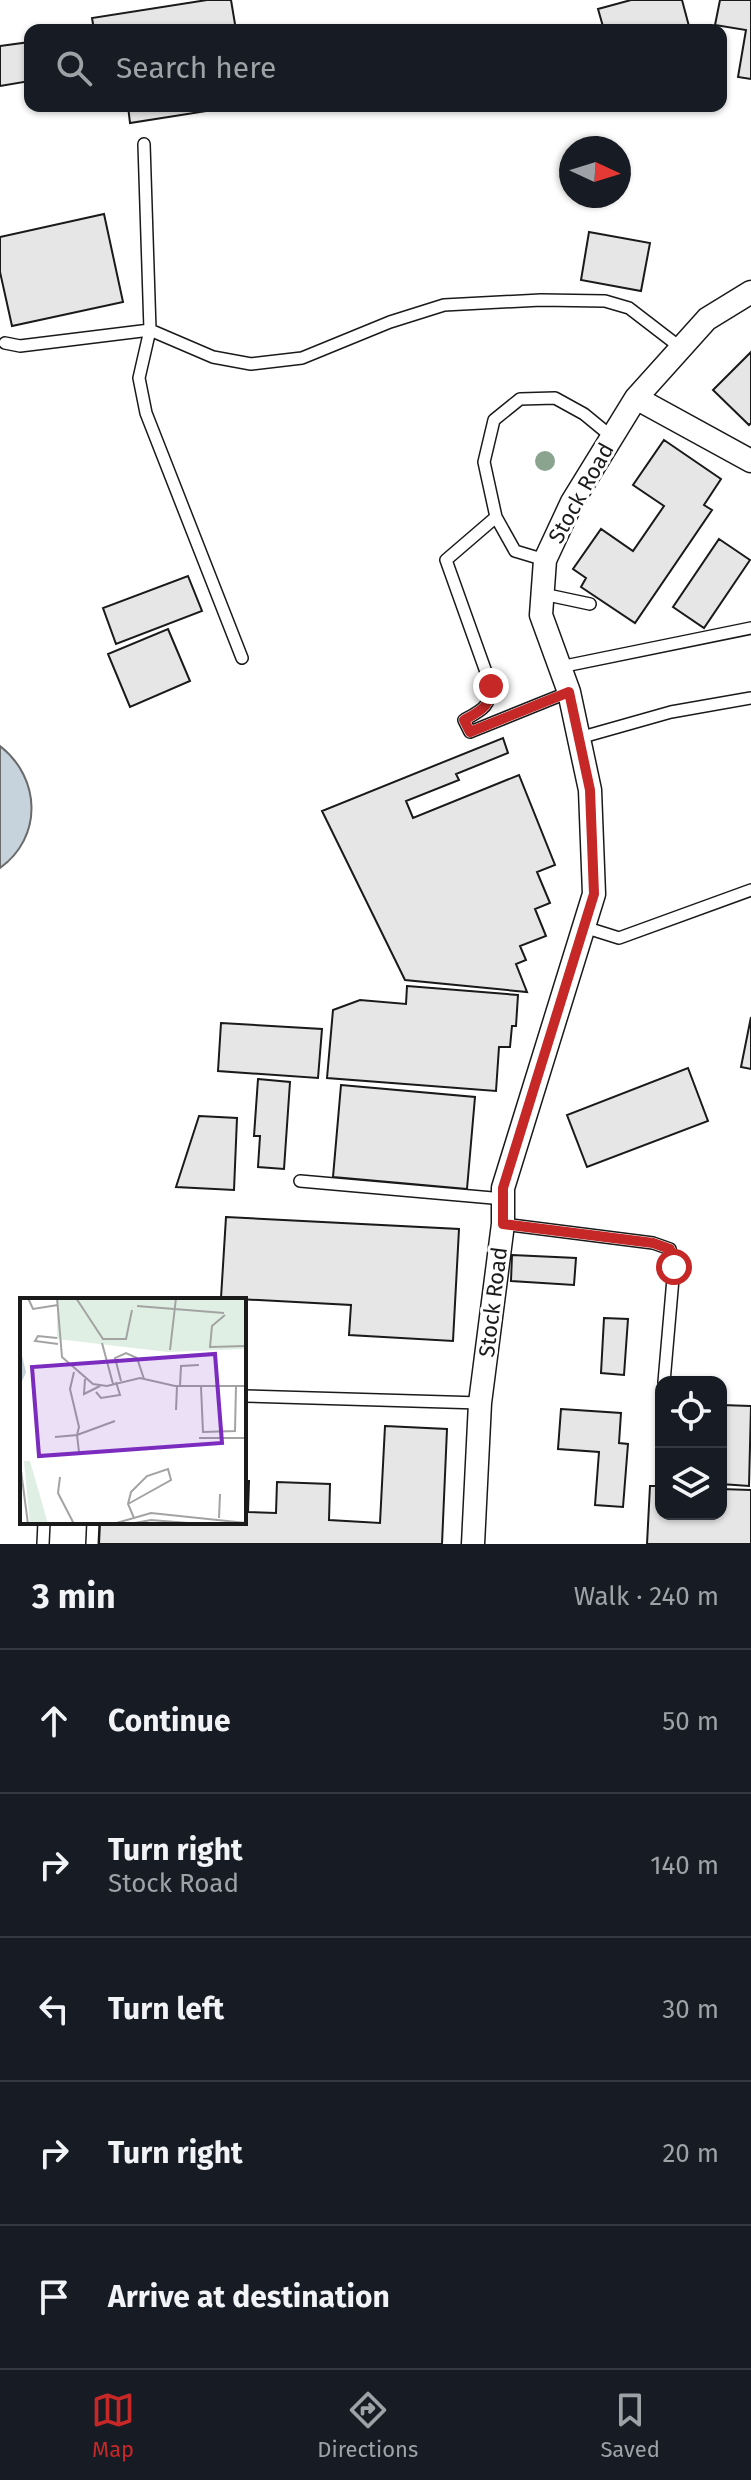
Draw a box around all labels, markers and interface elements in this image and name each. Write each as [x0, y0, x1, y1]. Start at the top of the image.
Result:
search box [24, 24, 727, 112]
icon: search [52, 46, 96, 90]
text: Search here [116, 50, 276, 86]
north arrow [559, 136, 631, 208]
street label: Stock Road [542, 438, 620, 548]
route end [473, 668, 509, 704]
street label: Stock Road [473, 1245, 513, 1359]
route start [656, 1249, 692, 1285]
inset map [20, 1298, 246, 1524]
map controls [655, 1376, 727, 1520]
button: locate [655, 1376, 727, 1448]
button: layers [655, 1448, 727, 1520]
text: 3 min [32, 1576, 116, 1617]
text: Walk · 240 m [574, 1581, 719, 1612]
icon: ahead [32, 1699, 76, 1743]
text: Continue [108, 1703, 231, 1739]
text: 50 m [662, 1706, 719, 1737]
text: Turn right [108, 1832, 243, 1868]
icon: right [32, 1843, 76, 1887]
text: 140 m [650, 1850, 719, 1881]
text: Stock Road [108, 1868, 239, 1899]
icon: left [32, 1987, 76, 2031]
text: Turn left [108, 1991, 224, 2027]
text: 30 m [662, 1994, 719, 2025]
icon: right [32, 2131, 76, 2175]
text: Turn right [108, 2135, 243, 2171]
text: 20 m [662, 2138, 719, 2169]
icon: arrive [32, 2275, 76, 2319]
text: Arrive at destination [108, 2279, 390, 2315]
tab: Map [91, 2388, 135, 2463]
tab: Directions [317, 2388, 418, 2463]
tab: Saved [600, 2388, 660, 2463]

